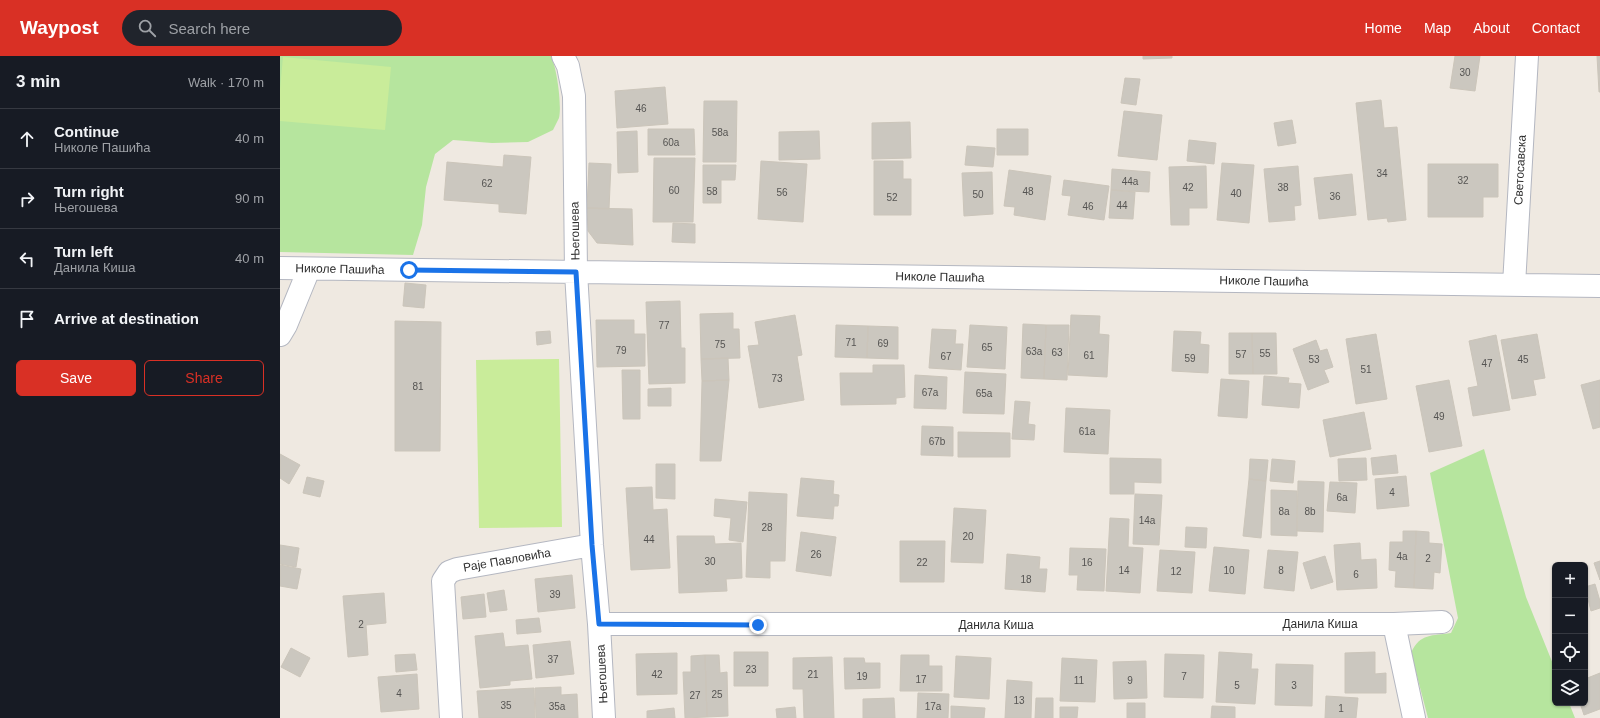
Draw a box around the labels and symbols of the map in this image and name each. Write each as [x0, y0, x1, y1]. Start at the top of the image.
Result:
house number: 30 [1459, 67, 1471, 78]
house number: 46 [635, 103, 647, 114]
house number: 58a [712, 127, 729, 138]
street label: Светосавска [1511, 134, 1529, 205]
house number: 60a [663, 137, 680, 148]
house number: 34 [1376, 168, 1388, 179]
house number: 32 [1457, 175, 1469, 186]
house number: 44a [1122, 176, 1139, 187]
house number: 62 [481, 178, 493, 189]
house number: 42 [1182, 182, 1194, 193]
house number: 38 [1277, 182, 1289, 193]
house number: 60 [668, 185, 680, 196]
house number: 58 [706, 186, 718, 197]
house number: 48 [1022, 186, 1034, 197]
house number: 56 [776, 187, 788, 198]
house number: 40 [1230, 188, 1242, 199]
house number: 50 [972, 189, 984, 200]
house number: 36 [1329, 191, 1341, 202]
house number: 52 [886, 192, 898, 203]
house number: 44 [1116, 200, 1128, 211]
street label: Његошева [567, 201, 583, 261]
house number: 46 [1082, 201, 1094, 212]
street label: Николе Пашића [295, 261, 385, 277]
route start [400, 261, 418, 279]
street label: Николе Пашића [895, 269, 985, 285]
street label: Николе Пашића [1219, 273, 1309, 289]
house number: 77 [658, 320, 670, 331]
house number: 71 [845, 337, 857, 348]
house number: 69 [877, 338, 889, 349]
house number: 75 [714, 339, 726, 350]
house number: 65 [981, 342, 993, 353]
house number: 79 [615, 345, 627, 356]
house number: 63a [1026, 346, 1043, 357]
house number: 63 [1051, 347, 1063, 358]
house number: 55 [1259, 348, 1271, 359]
house number: 57 [1235, 349, 1247, 360]
house number: 61 [1083, 350, 1095, 361]
house number: 67 [940, 351, 952, 362]
house number: 59 [1184, 353, 1196, 364]
house number: 53 [1308, 354, 1320, 365]
house number: 45 [1517, 354, 1529, 365]
house number: 47 [1481, 358, 1493, 369]
house number: 51 [1360, 364, 1372, 375]
house number: 73 [771, 373, 783, 384]
house number: 81 [412, 381, 424, 392]
house number: 67a [922, 387, 939, 398]
house number: 65a [976, 388, 993, 399]
house number: 49 [1433, 411, 1445, 422]
house number: 61a [1079, 426, 1096, 437]
house number: 67b [929, 436, 946, 447]
house number: 4 [1389, 487, 1395, 498]
house number: 6a [1336, 492, 1348, 503]
house number: 8a [1278, 506, 1290, 517]
house number: 8b [1304, 506, 1316, 517]
house number: 14a [1139, 515, 1156, 526]
house number: 28 [761, 522, 773, 533]
house number: 20 [962, 531, 974, 542]
house number: 44 [643, 534, 655, 545]
street label: Раје Павловића [462, 545, 552, 575]
house number: 26 [810, 549, 822, 560]
house number: 4a [1396, 551, 1408, 562]
house number: 2 [1425, 553, 1431, 564]
house number: 30 [704, 556, 716, 567]
house number: 22 [916, 557, 928, 568]
house number: 16 [1081, 557, 1093, 568]
house number: 14 [1118, 565, 1130, 576]
house number: 10 [1223, 565, 1235, 576]
house number: 8 [1278, 565, 1284, 576]
house number: 12 [1170, 566, 1182, 577]
house number: 6 [1353, 569, 1359, 580]
house number: 18 [1020, 574, 1032, 585]
house number: 39 [549, 589, 561, 600]
route end [749, 616, 767, 634]
street label: Данила Киша [1282, 617, 1358, 631]
street label: Данила Киша [958, 618, 1034, 632]
house number: 2 [358, 619, 364, 630]
street label: Његошева [593, 644, 611, 704]
house number: 37 [547, 654, 559, 665]
house number: 23 [745, 664, 757, 675]
house number: 42 [651, 669, 663, 680]
house number: 21 [807, 669, 819, 680]
house number: 19 [856, 671, 868, 682]
house number: 7 [1181, 671, 1187, 682]
house number: 17 [915, 674, 927, 685]
house number: 11 [1074, 675, 1085, 686]
house number: 9 [1127, 675, 1133, 686]
house number: 5 [1234, 680, 1240, 691]
house number: 3 [1291, 680, 1297, 691]
house number: 4 [396, 688, 402, 699]
house number: 25 [711, 689, 723, 700]
house number: 27 [689, 690, 701, 701]
house number: 13 [1013, 695, 1025, 706]
house number: 35 [500, 700, 512, 711]
house number: 35a [549, 701, 566, 712]
house number: 17a [925, 701, 942, 712]
house number: 1 [1338, 703, 1344, 714]

